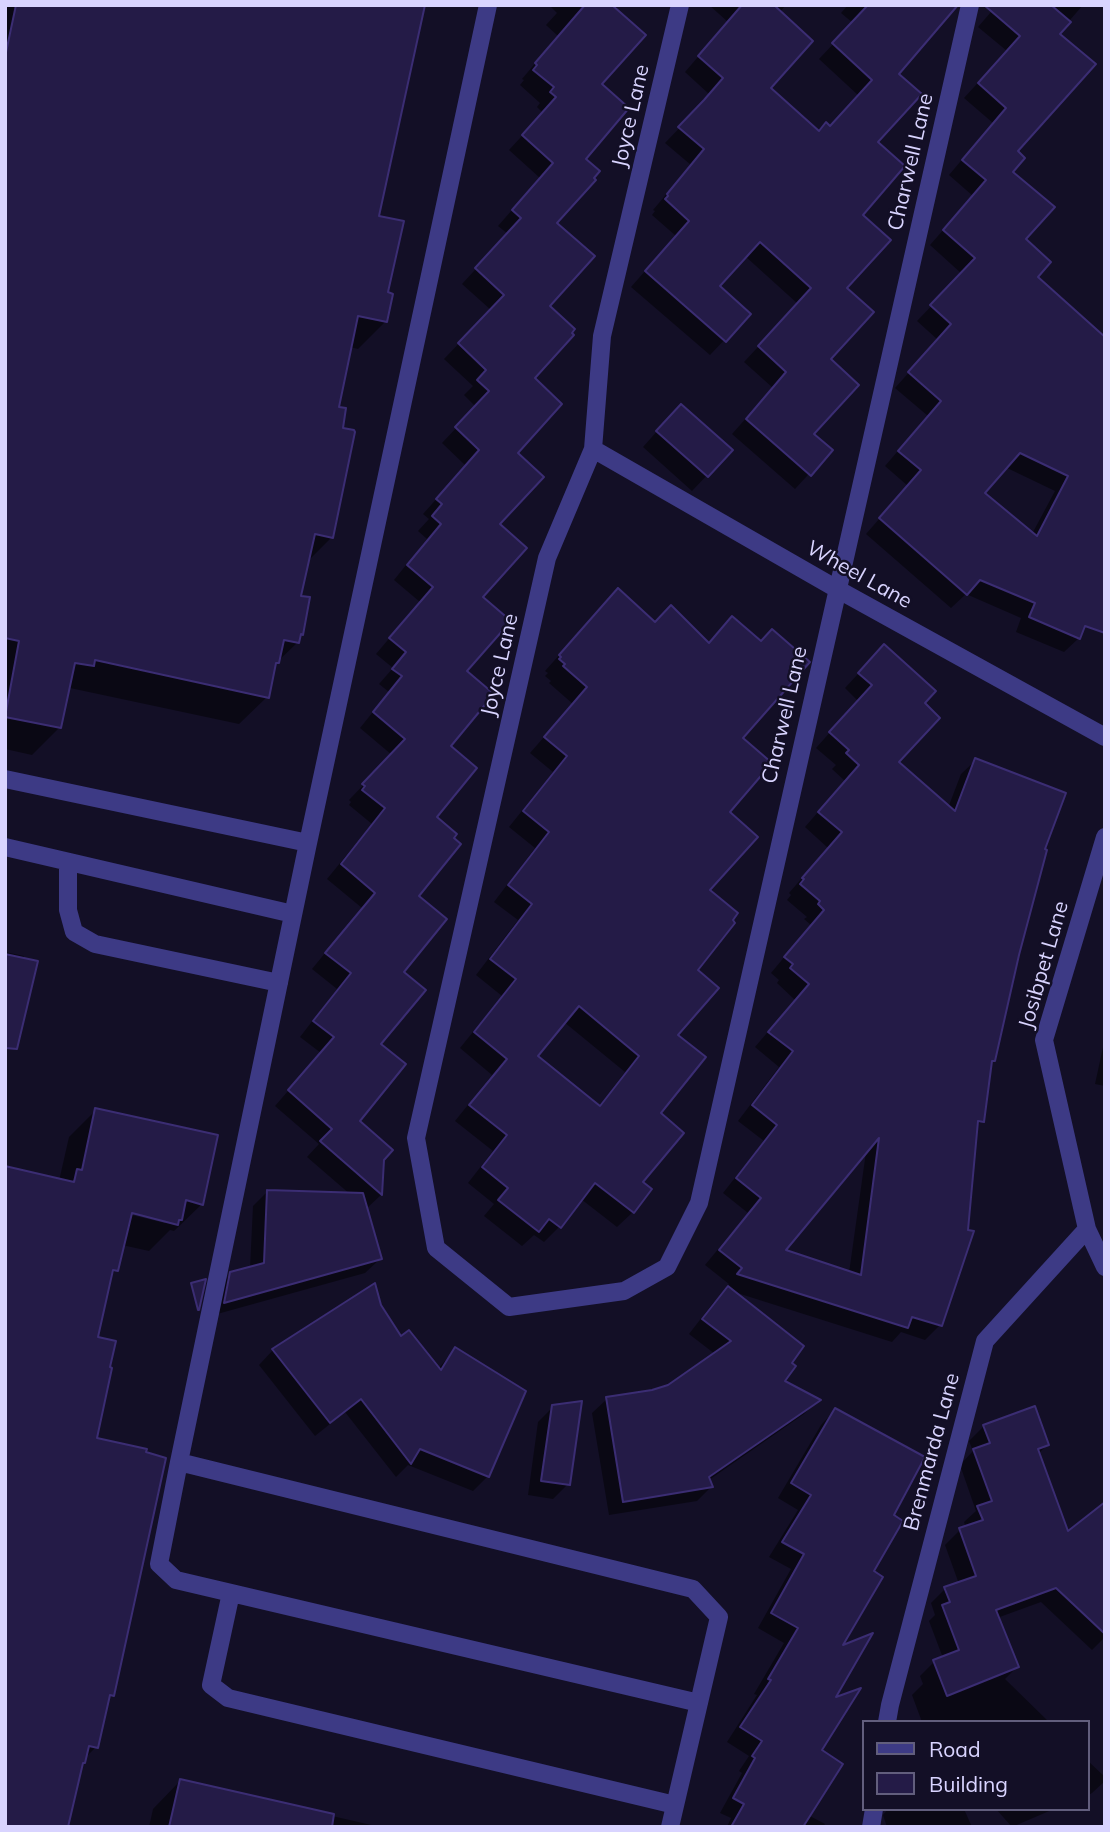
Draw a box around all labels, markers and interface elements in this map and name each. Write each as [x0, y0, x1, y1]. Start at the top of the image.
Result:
street label: Joyce Lane [607, 62, 655, 170]
street label: Charwell Lane [883, 91, 939, 233]
street label: Wheel Lane [802, 536, 916, 614]
street label: Joyce Lane [476, 611, 524, 719]
street label: Charwell Lane [757, 644, 813, 786]
street label: Josibpet Lane [1014, 898, 1074, 1032]
street label: Brenmarda Lane [899, 1370, 965, 1534]
legend [862, 1720, 1089, 1811]
text: Road [929, 1736, 980, 1762]
text: Building [929, 1771, 1008, 1797]

